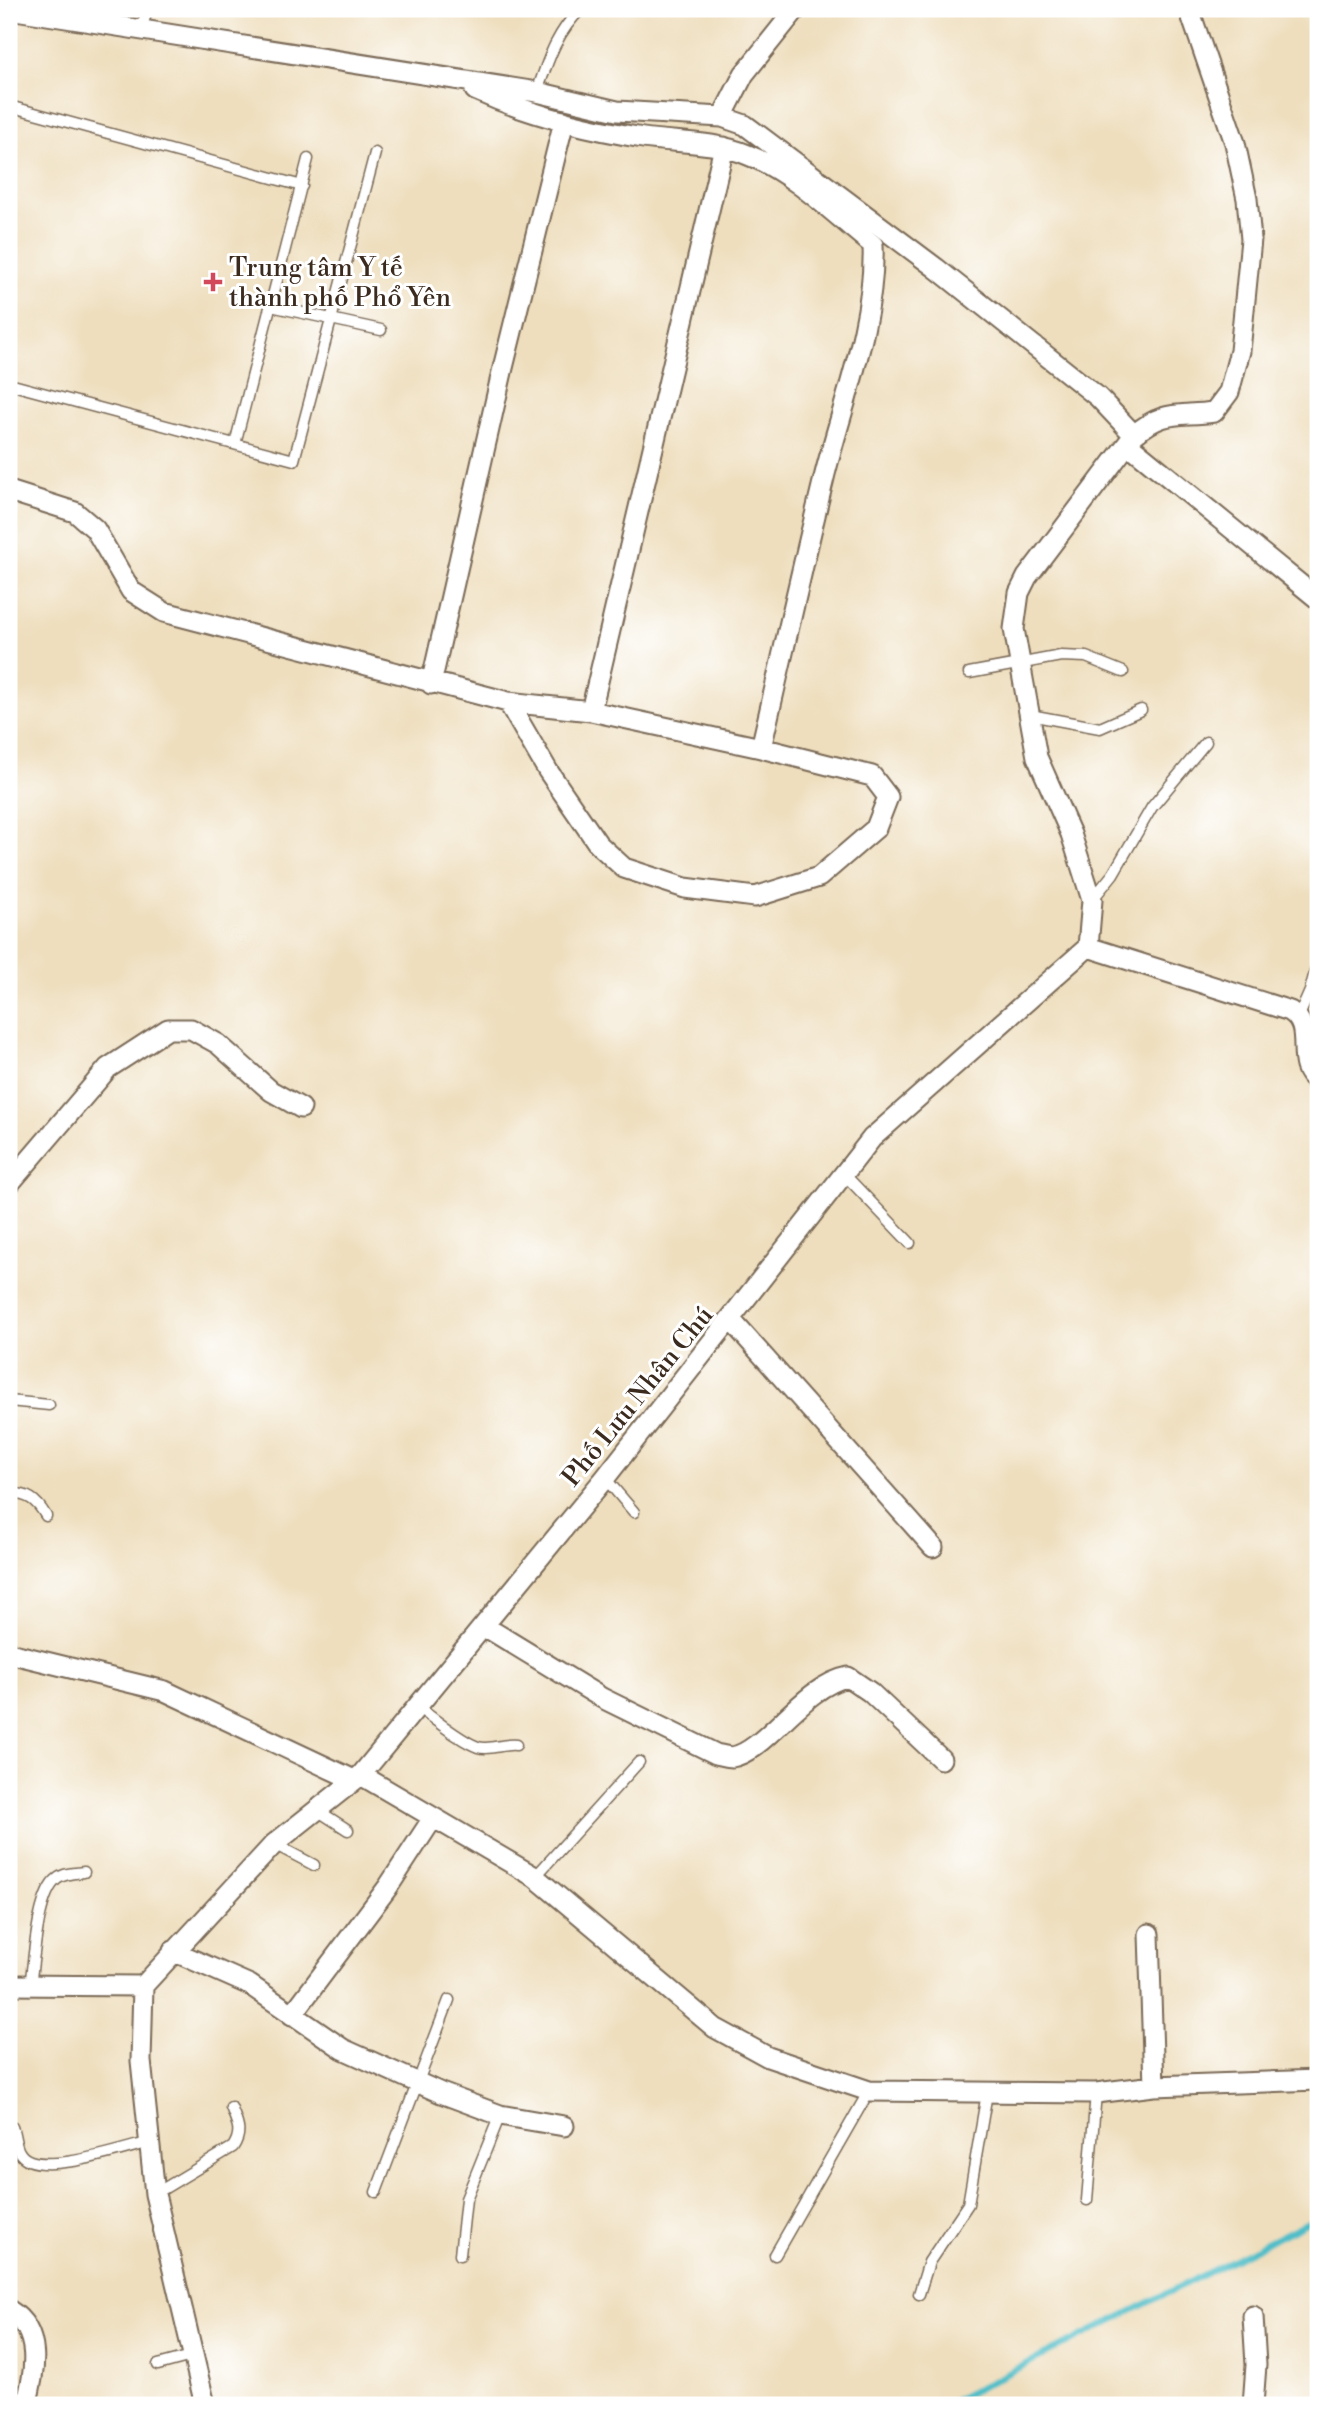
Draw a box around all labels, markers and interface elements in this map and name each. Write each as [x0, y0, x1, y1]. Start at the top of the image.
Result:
place label: Trung tâm Y tế thành phố Phổ Yên [229, 252, 451, 314]
marker: Trung tâm Y tế thành phố Phổ Yên [203, 272, 223, 292]
street label: Phố Lưu Nhân Chú [555, 1300, 720, 1493]

